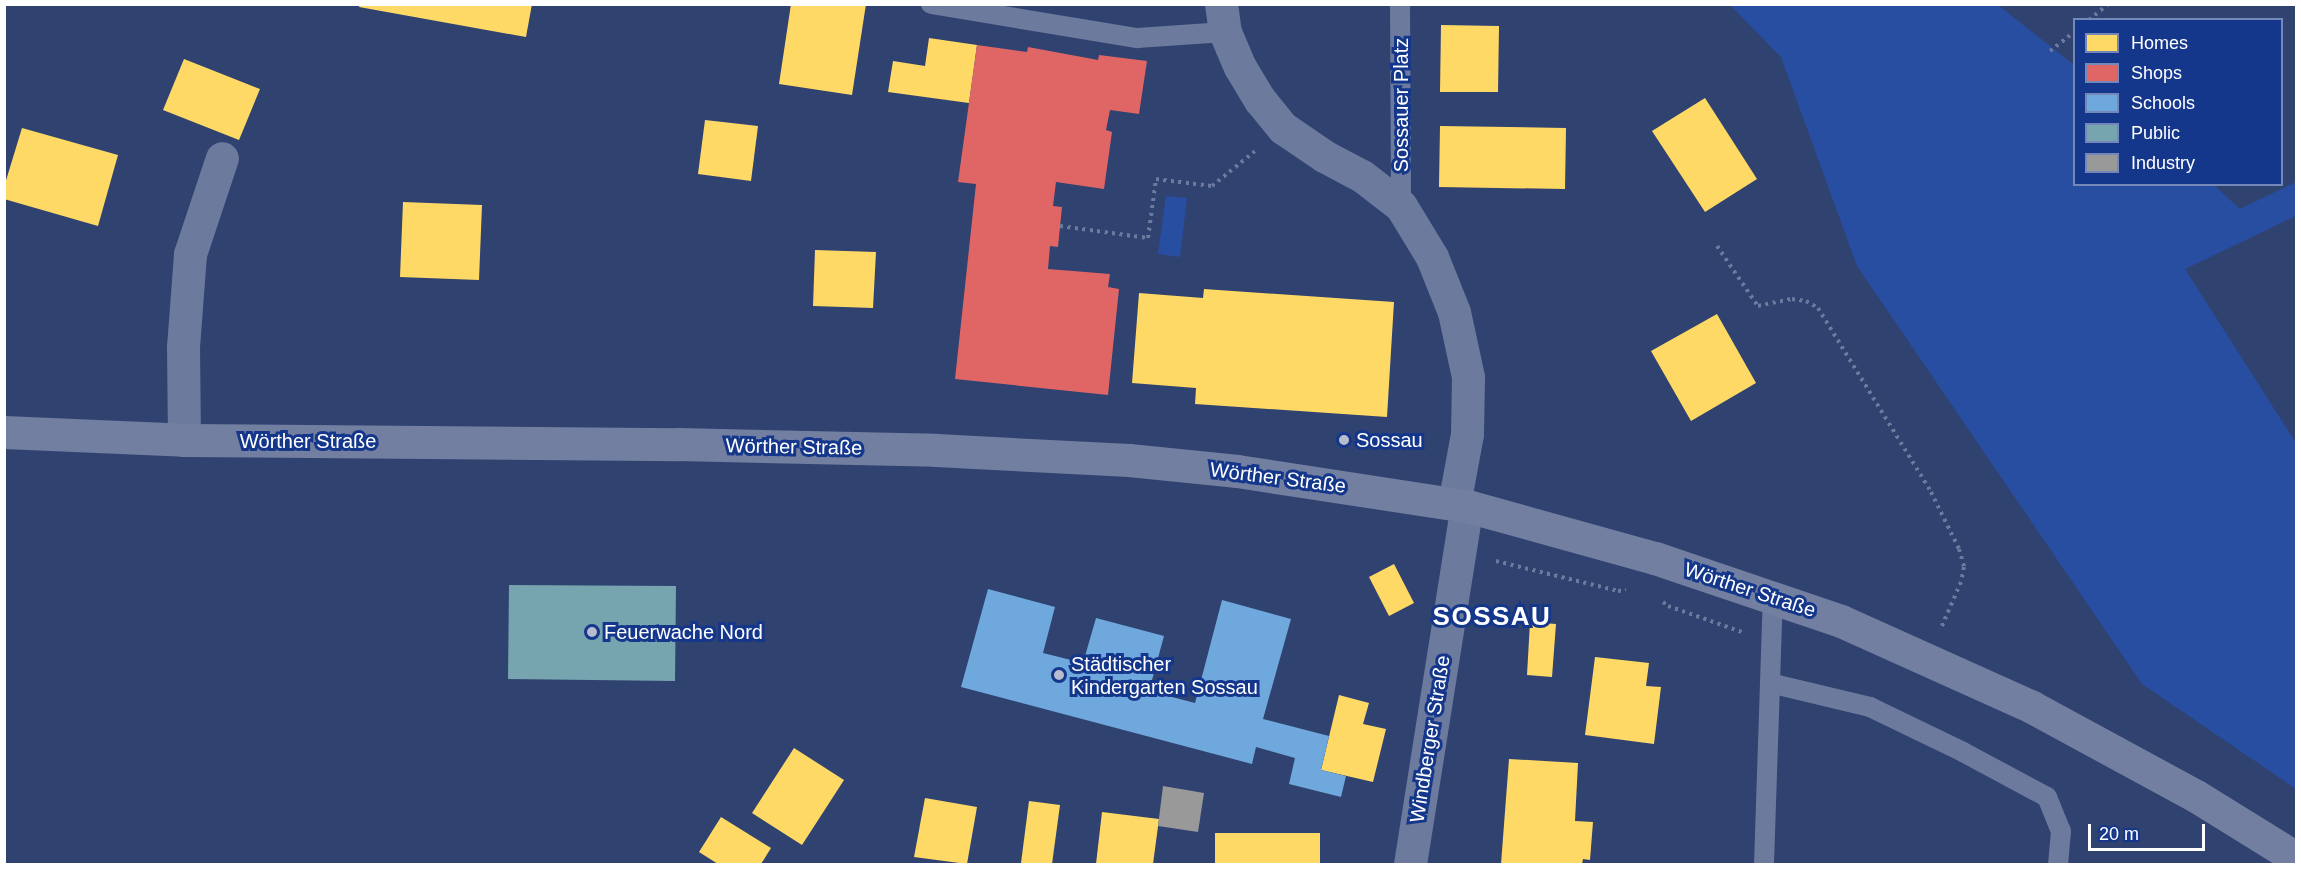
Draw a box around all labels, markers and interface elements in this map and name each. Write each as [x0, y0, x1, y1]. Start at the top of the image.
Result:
legend [2073, 18, 2283, 186]
text: Homes [2131, 33, 2188, 53]
street label: Sossauer Platz [1389, 38, 1413, 172]
text: Shops [2131, 63, 2182, 83]
text: Schools [2131, 93, 2195, 113]
text: Public [2131, 123, 2180, 143]
text: Industry [2131, 153, 2195, 173]
place label: Sossau [1356, 428, 1423, 452]
street label: Wörther Straße [240, 429, 376, 453]
marker: Sossau [1337, 433, 1351, 447]
street label: Wörther Straße [725, 434, 863, 460]
street label: Wörther Straße [1209, 458, 1347, 498]
street label: Wörther Straße [1681, 557, 1819, 623]
district label: SOSSAU [1433, 601, 1551, 633]
place label: Feuerwache Nord [604, 620, 763, 644]
marker: Feuerwache Nord [585, 625, 599, 639]
place label: Städtischer Kindergarten Sossau [1071, 652, 1258, 699]
street label: Windberger Straße [1405, 654, 1455, 824]
marker: Städtischer Kindergarten Sossau [1052, 668, 1066, 682]
scale bar [2091, 812, 2208, 850]
text: 20 m [2099, 824, 2139, 844]

